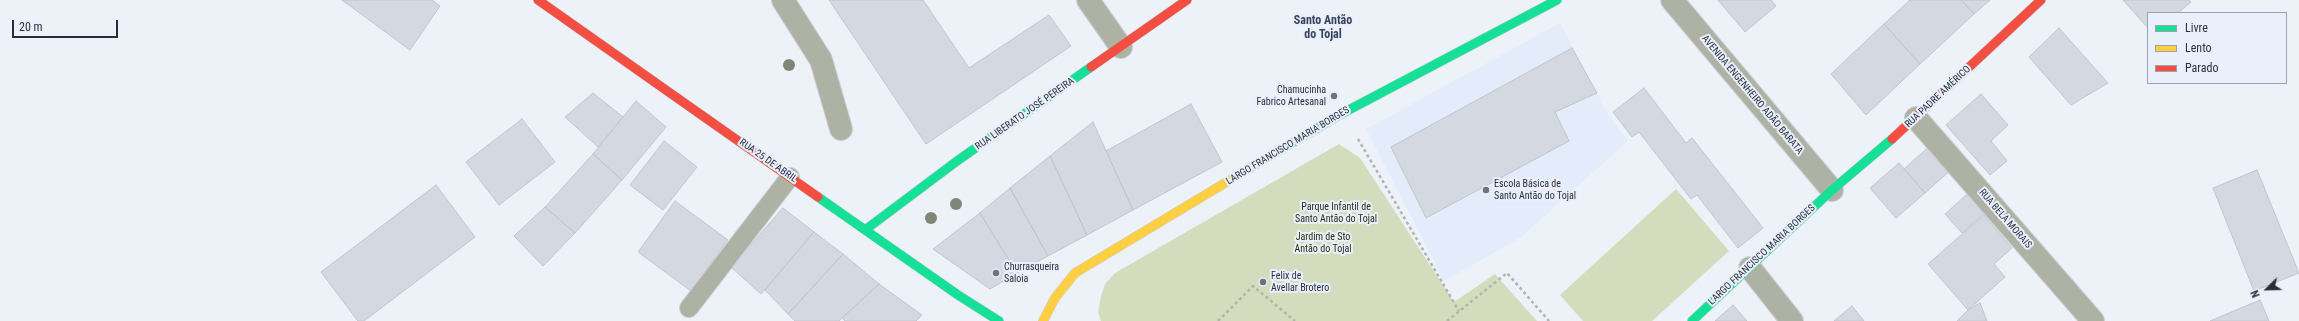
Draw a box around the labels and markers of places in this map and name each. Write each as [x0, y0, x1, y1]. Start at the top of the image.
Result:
place label: Chamucinha Fabrico Artesanal [1256, 84, 1326, 108]
marker: Chamucinha Fabrico Artesanal [1329, 91, 1339, 101]
place label: Escola Básica de Santo Antão do Tojal [1494, 178, 1576, 202]
marker: Escola Básica de Santo Antão do Tojal [1481, 185, 1491, 195]
place label: Churrasqueira Saloia [1004, 261, 1059, 284]
marker: Churrasqueira Saloia [991, 268, 1001, 278]
place label: Felix de Avellar Brotero [1271, 270, 1329, 294]
marker: Felix de Avellar Brotero [1258, 277, 1268, 287]

